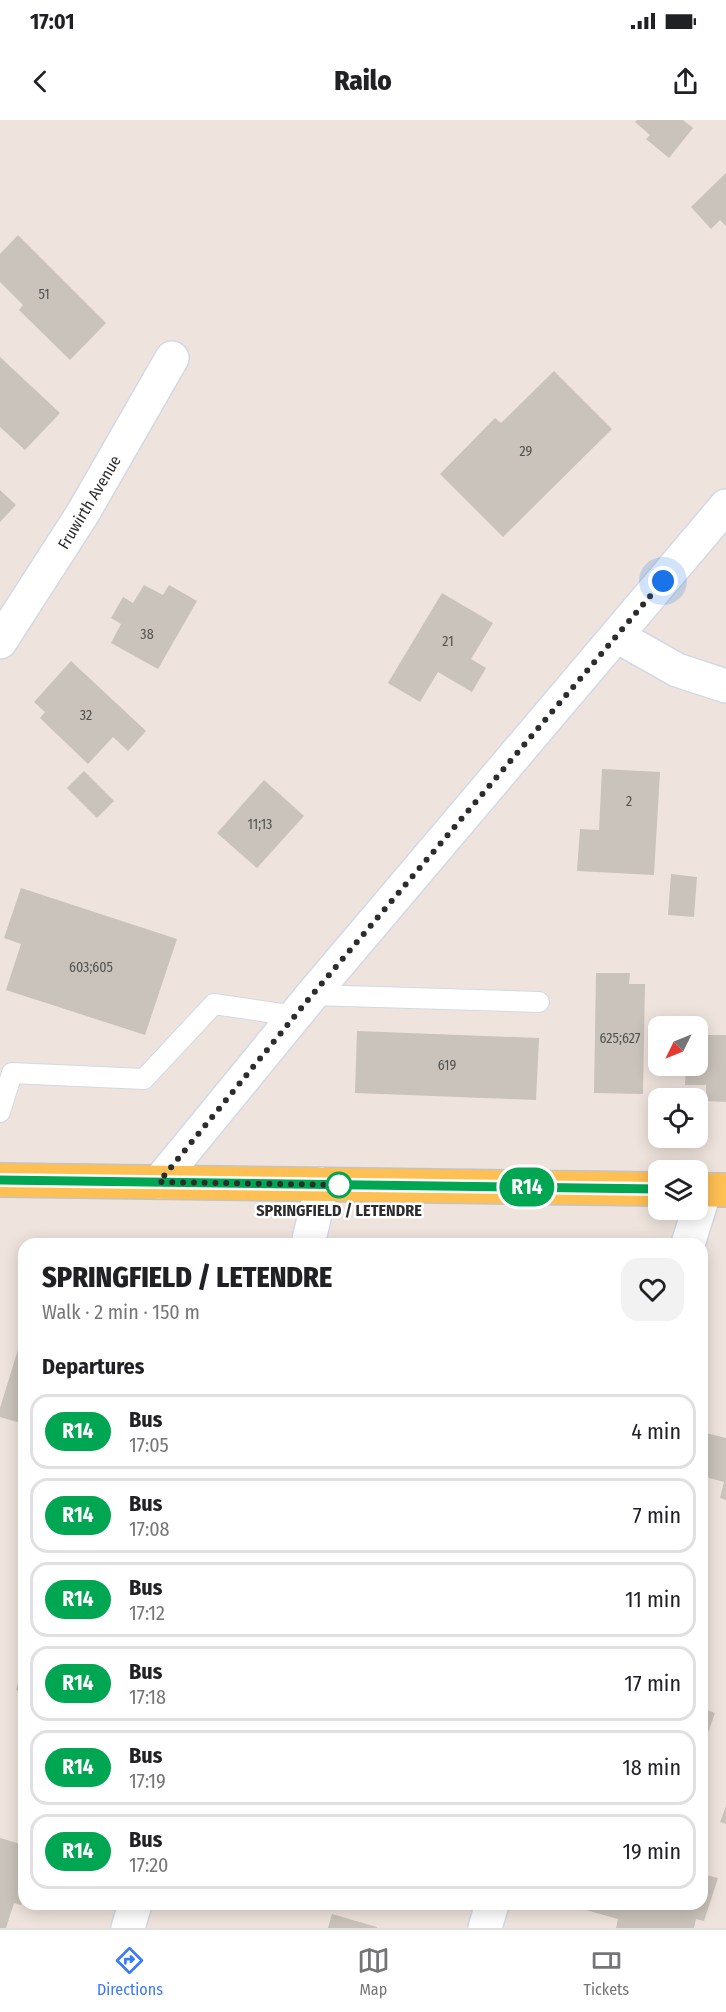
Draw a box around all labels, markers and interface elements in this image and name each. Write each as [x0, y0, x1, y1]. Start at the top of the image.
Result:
text: 17:01 [30, 8, 75, 35]
icon: back [24, 65, 57, 98]
text: Railo [334, 65, 392, 97]
icon: share [669, 65, 702, 98]
house number: 51 [38, 286, 50, 303]
house number: 29 [520, 443, 533, 460]
street label: Fruwirth Avenue [54, 452, 125, 553]
your location [648, 566, 678, 596]
house number: 38 [140, 626, 154, 643]
house number: 21 [442, 633, 454, 650]
house number: 32 [80, 707, 92, 724]
house number: 2 [626, 793, 632, 810]
house number: 11;13 [248, 816, 272, 833]
house number: 603;605 [69, 959, 113, 976]
north arrow [648, 1016, 708, 1076]
map controls [648, 1016, 708, 1220]
house number: 625;627 [600, 1030, 641, 1047]
house number: 619 [438, 1057, 456, 1074]
button: locate [648, 1088, 708, 1148]
button: layers [648, 1160, 708, 1220]
line badge: R14 [492, 1168, 562, 1206]
marker: SPRINGFIELD / LETENDRE [326, 1172, 352, 1198]
text: R14 [511, 1174, 543, 1200]
place label: SPRINGFIELD / LETENDRE [256, 1201, 422, 1220]
button: heart [621, 1258, 684, 1321]
text: SPRINGFIELD / LETENDRE [42, 1261, 332, 1294]
text: Walk · 2 min · 150 m [42, 1300, 200, 1324]
text: Departures [42, 1353, 144, 1380]
text: Bus [129, 1406, 162, 1433]
text: R14 [62, 1418, 94, 1444]
text: 4 min [631, 1418, 681, 1445]
text: 17:05 [129, 1433, 169, 1457]
text: Bus [129, 1490, 162, 1517]
text: R14 [62, 1502, 94, 1528]
text: 7 min [633, 1502, 681, 1529]
text: 17:08 [129, 1517, 170, 1541]
text: Bus [129, 1574, 162, 1601]
text: R14 [62, 1586, 94, 1612]
text: 11 min [625, 1586, 681, 1613]
text: 17:12 [129, 1601, 165, 1625]
text: Bus [129, 1658, 162, 1685]
text: R14 [62, 1670, 94, 1696]
text: 17 min [624, 1670, 681, 1697]
text: 17:18 [129, 1685, 166, 1709]
text: Bus [129, 1742, 162, 1769]
text: R14 [62, 1754, 94, 1780]
text: 18 min [622, 1754, 681, 1781]
text: 17:19 [129, 1769, 166, 1793]
text: Bus [129, 1826, 162, 1853]
text: R14 [62, 1838, 94, 1864]
text: 19 min [623, 1838, 681, 1865]
text: 17:20 [129, 1853, 168, 1877]
tab: Directions [97, 1944, 163, 1999]
tab: Map [357, 1944, 390, 1999]
tab: Tickets [584, 1944, 629, 1999]

